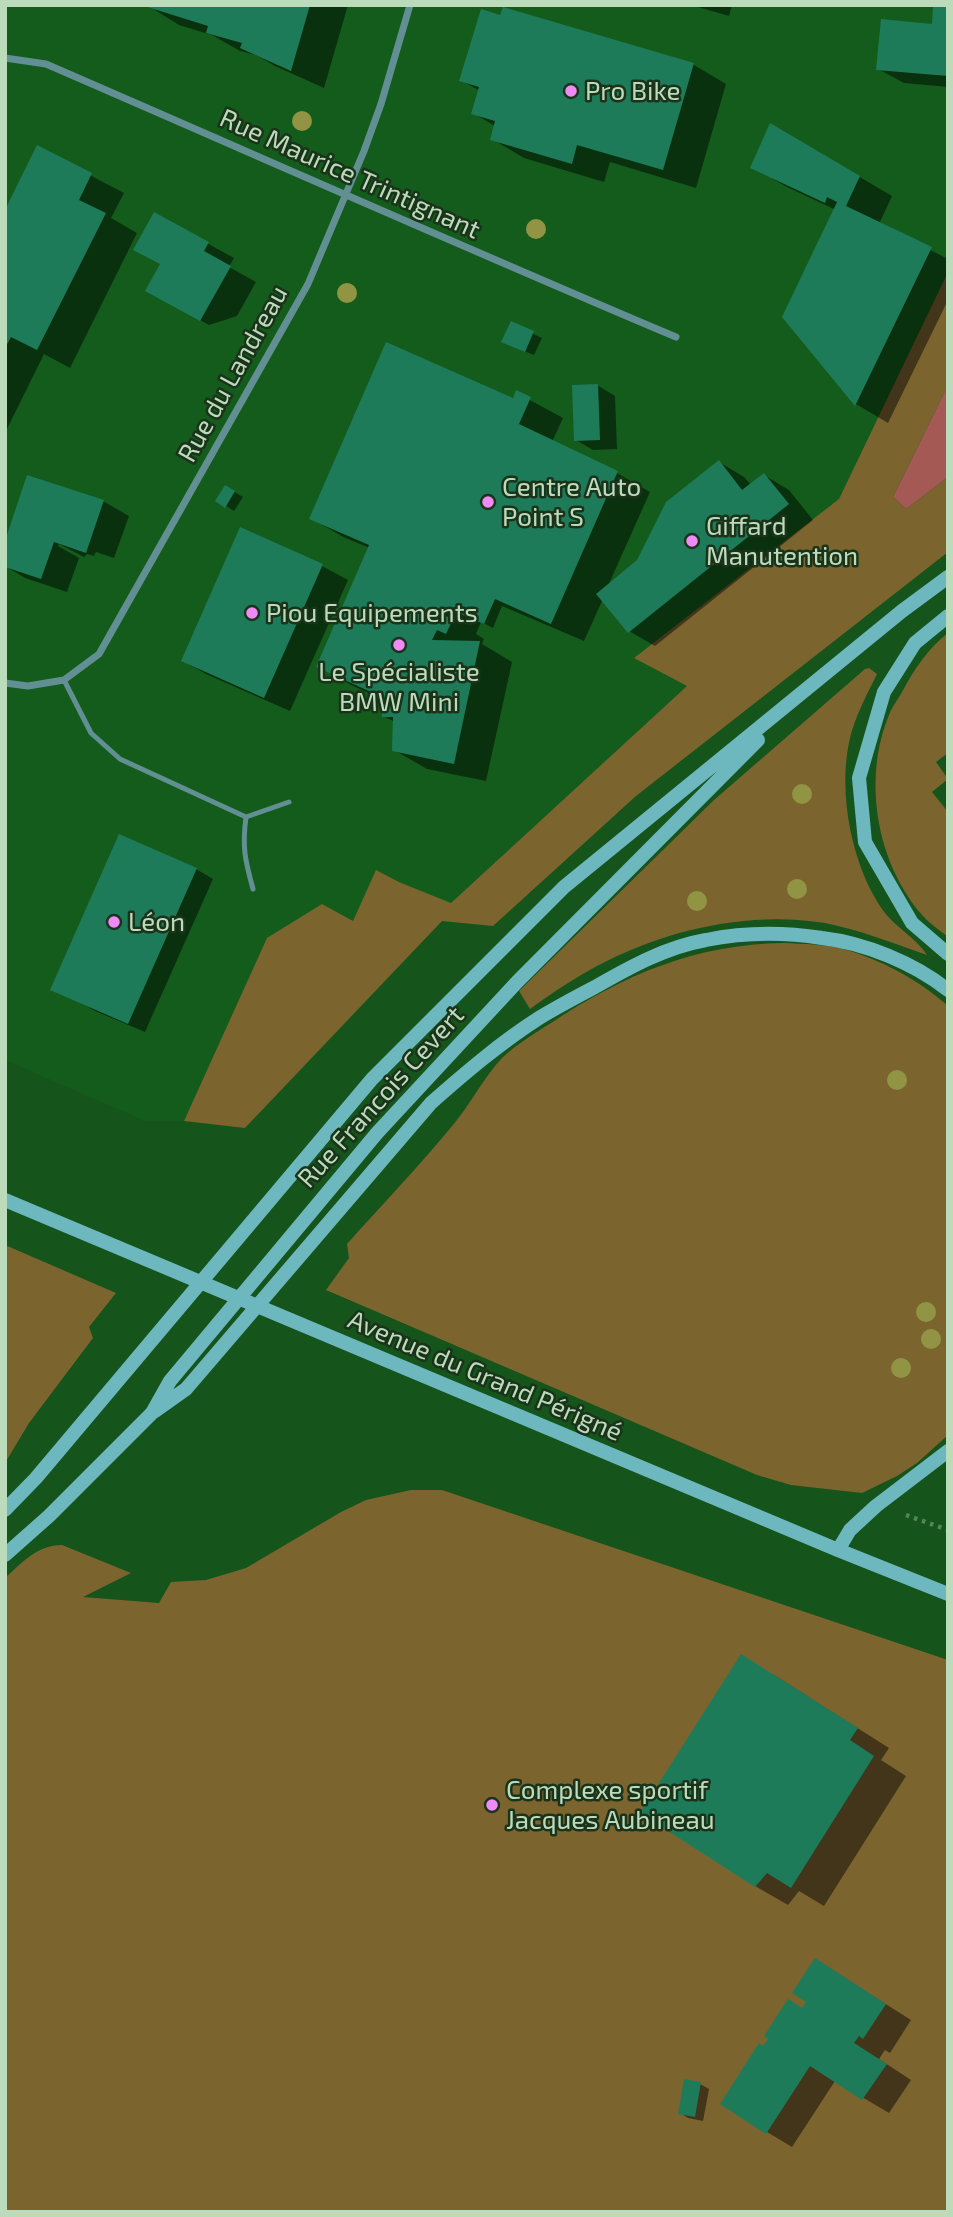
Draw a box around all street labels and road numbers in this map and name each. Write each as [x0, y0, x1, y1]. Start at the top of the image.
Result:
street label: Rue Maurice Trintignant [215, 102, 485, 246]
street label: Rue du Landreau [172, 280, 294, 468]
street label: Rue Francois Cevert [291, 1000, 471, 1194]
street label: Avenue du Grand Périgné [343, 1304, 627, 1448]

